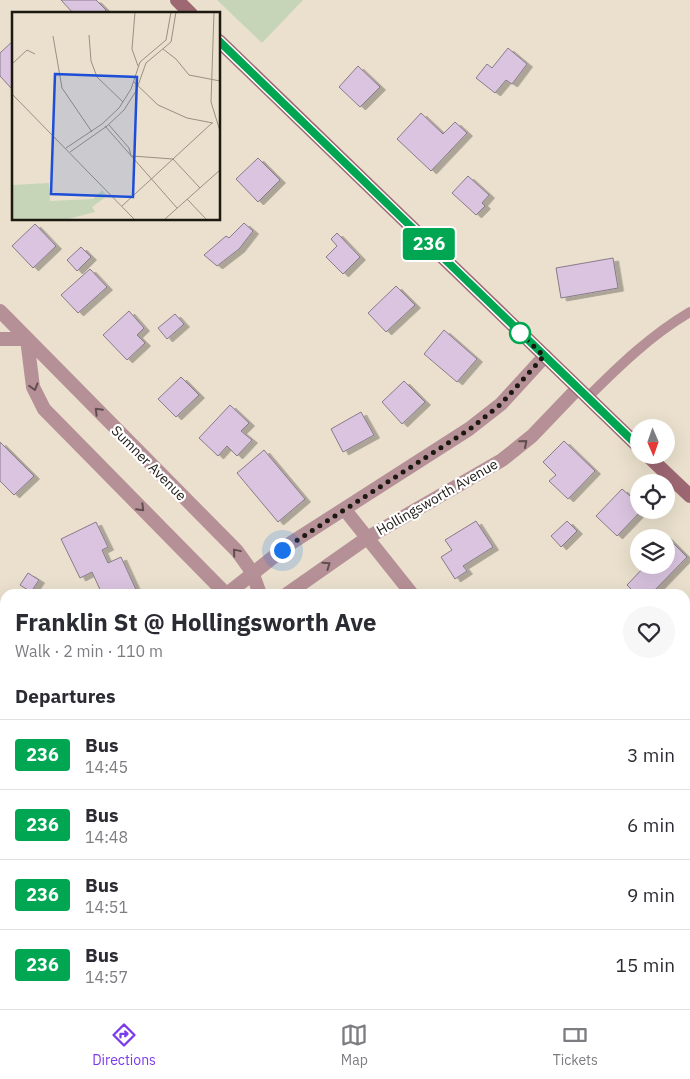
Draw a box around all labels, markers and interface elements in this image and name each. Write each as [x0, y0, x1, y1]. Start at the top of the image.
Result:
inset map [12, 12, 220, 220]
line badge: 236 [400, 228, 458, 260]
text: 236 [413, 232, 445, 255]
unlabelled marker [509, 322, 531, 344]
one-way arrow [28, 383, 38, 391]
one-way arrow [95, 408, 104, 417]
north arrow [630, 419, 675, 464]
map controls [630, 419, 675, 574]
street label: Sumner Avenue [108, 422, 191, 505]
one-way arrow [518, 440, 527, 449]
street label: Hollingsworth Avenue [373, 455, 501, 539]
button: locate [630, 474, 675, 519]
one-way arrow [135, 502, 144, 511]
button: layers [630, 529, 675, 574]
your location [270, 538, 295, 563]
one-way arrow [233, 548, 242, 557]
one-way arrow [321, 562, 331, 571]
text: Franklin St @ Hollingsworth Ave [15, 606, 377, 638]
button: heart [623, 606, 675, 658]
text: Walk · 2 min · 110 m [15, 641, 163, 661]
text: Departures [15, 684, 115, 708]
text: Bus [85, 733, 119, 757]
text: 236 [26, 743, 59, 766]
text: 3 min [627, 743, 675, 767]
text: 14:45 [85, 757, 128, 777]
text: Bus [85, 803, 119, 827]
text: 236 [26, 813, 59, 836]
text: 6 min [627, 813, 675, 837]
text: 14:48 [85, 827, 128, 847]
text: Bus [85, 873, 119, 897]
text: 236 [26, 883, 59, 906]
text: 9 min [627, 883, 675, 907]
text: 14:51 [85, 897, 128, 917]
text: Bus [85, 943, 119, 967]
text: 236 [26, 953, 59, 976]
text: 15 min [616, 953, 675, 977]
text: 14:57 [85, 967, 128, 987]
tab: Directions [92, 1021, 156, 1069]
tab: Map [340, 1021, 368, 1069]
tab: Tickets [553, 1021, 598, 1069]

